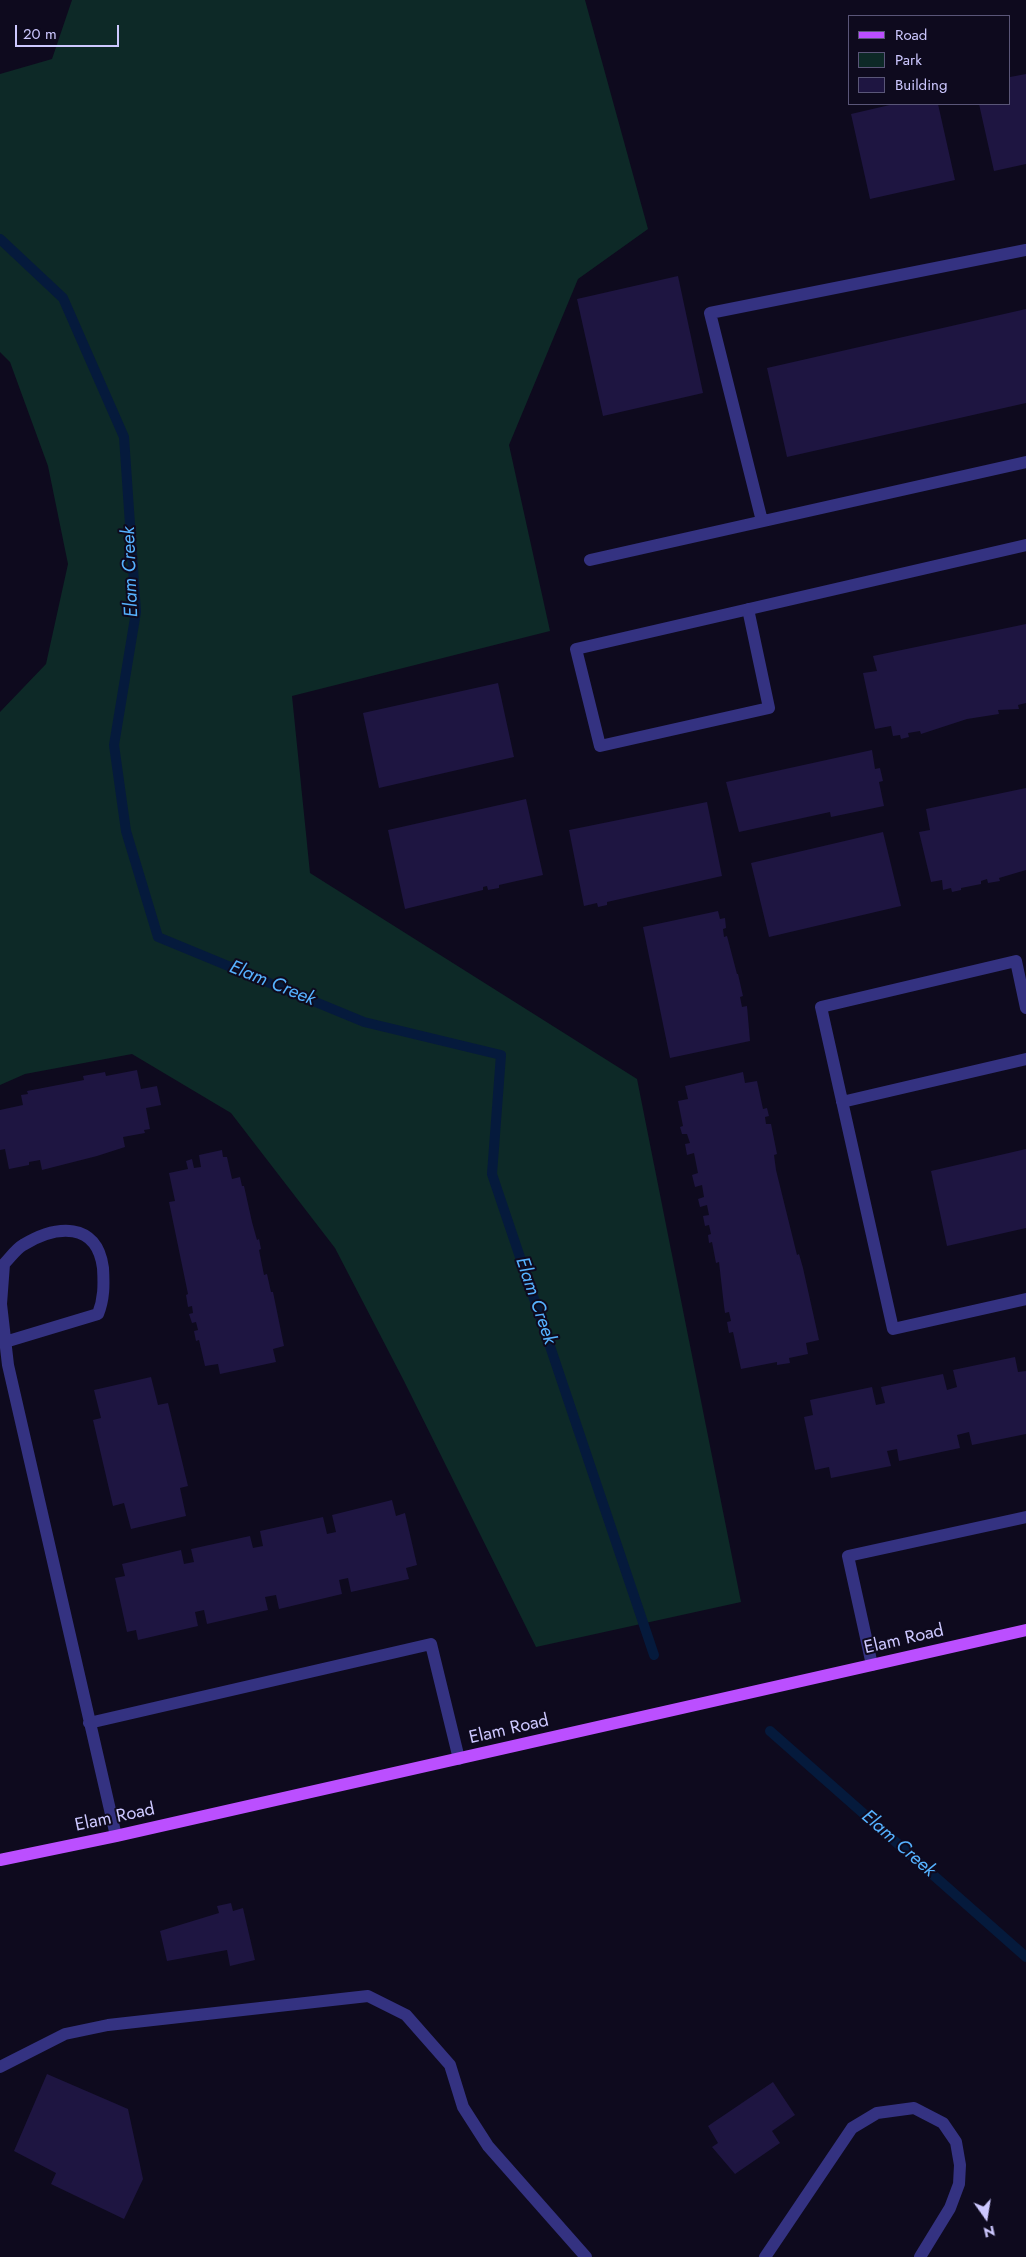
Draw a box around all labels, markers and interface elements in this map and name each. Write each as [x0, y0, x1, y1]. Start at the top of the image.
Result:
scale bar [18, 15, 121, 47]
legend [848, 15, 1011, 105]
text: 20 m [23, 23, 57, 45]
text: Road [895, 24, 927, 46]
text: Park [895, 49, 922, 71]
text: Building [895, 74, 947, 96]
water label: Elam Creek [118, 526, 144, 618]
water label: Elam Creek [226, 956, 318, 1012]
water label: Elam Creek [509, 1254, 561, 1348]
street label: Elam Road [862, 1620, 946, 1660]
street label: Elam Road [467, 1710, 551, 1750]
street label: Elam Road [73, 1799, 157, 1837]
water label: Elam Creek [856, 1806, 940, 1882]
north arrow [961, 2192, 1011, 2242]
text: N [982, 2221, 997, 2243]

